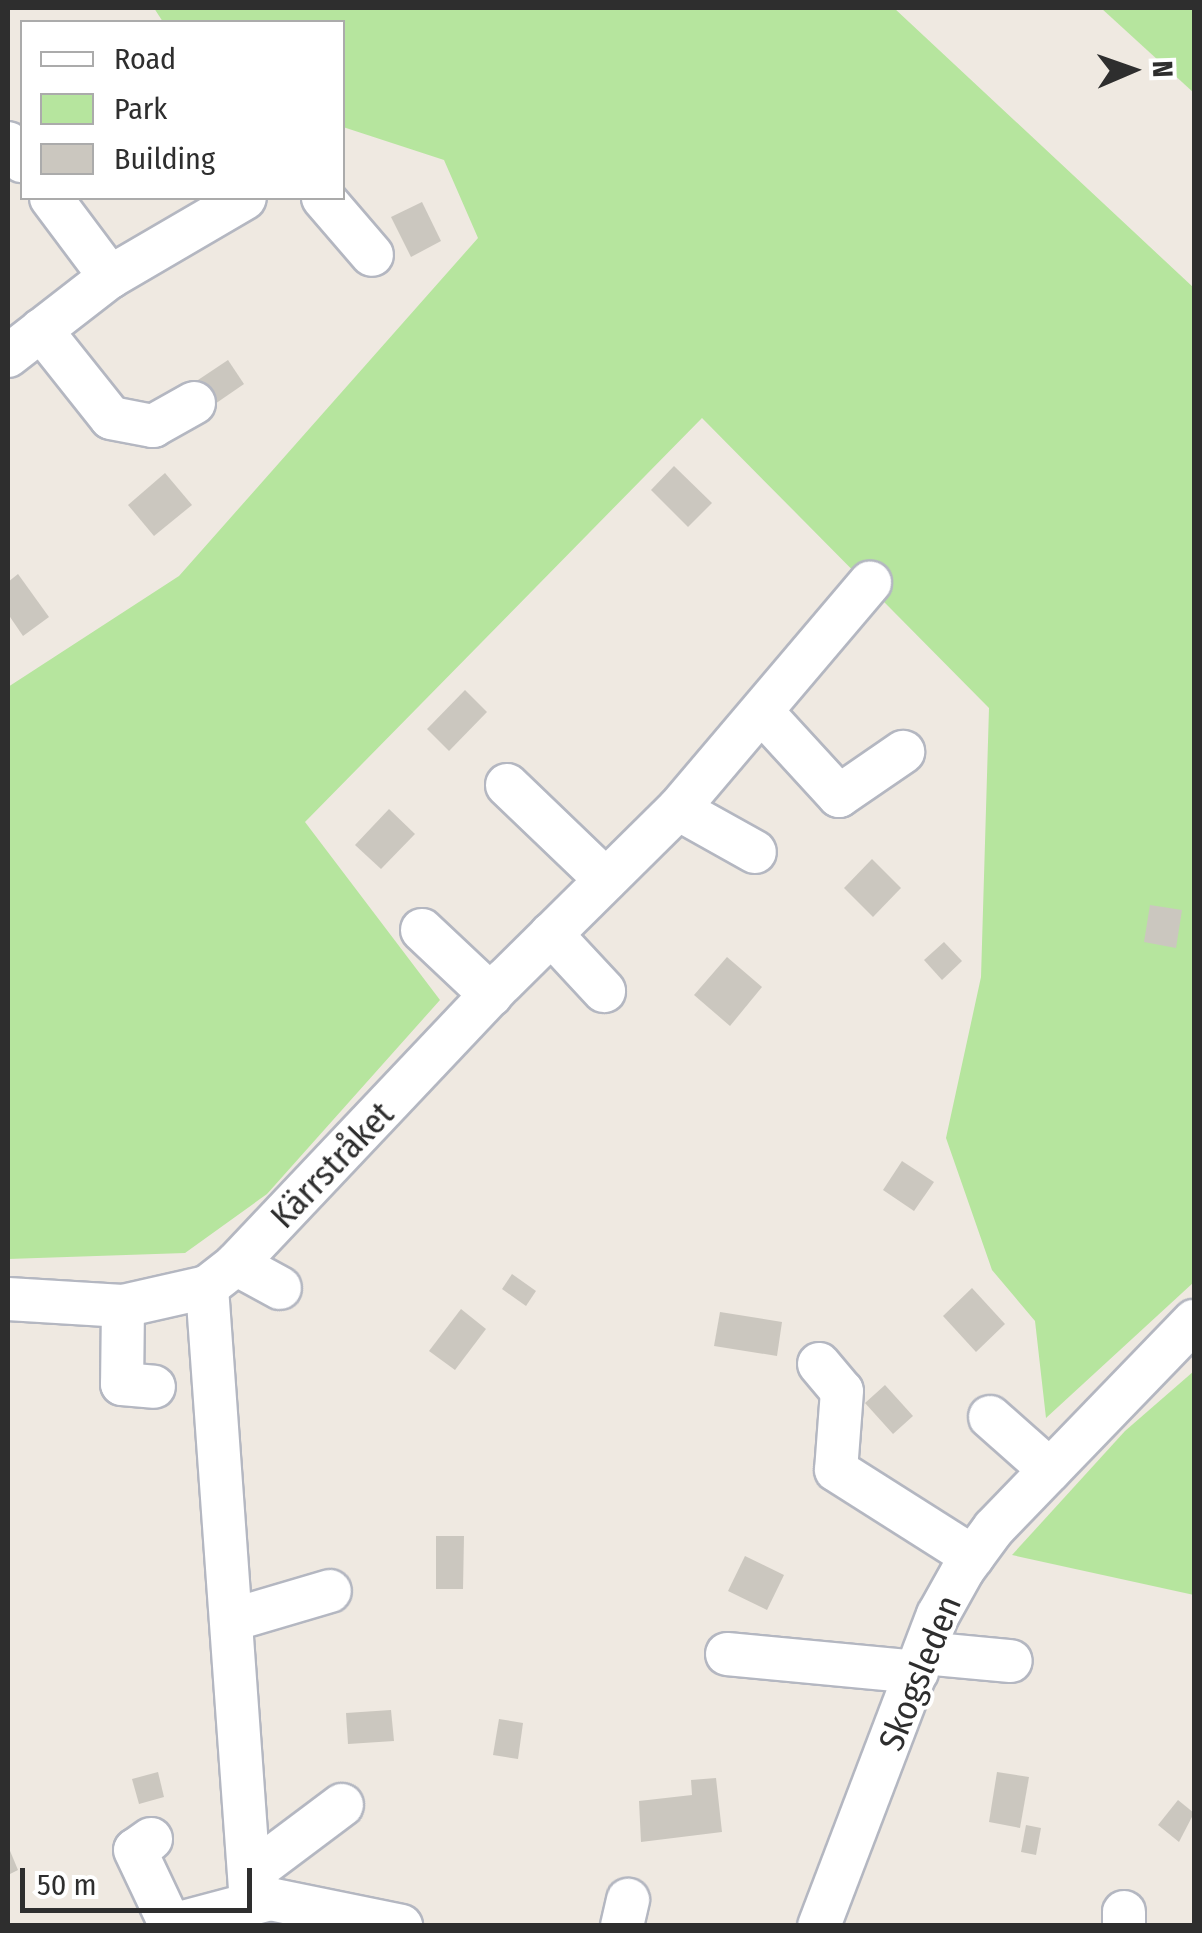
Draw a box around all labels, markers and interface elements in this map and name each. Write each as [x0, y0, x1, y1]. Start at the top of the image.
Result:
legend [20, 20, 345, 200]
north arrow [1082, 20, 1182, 120]
text: Road [114, 41, 176, 77]
text: N [1146, 60, 1179, 78]
text: Park [114, 91, 167, 127]
text: Building [114, 141, 215, 177]
street label: Kärrstråket [262, 1093, 402, 1237]
street label: Skogsleden [870, 1589, 970, 1757]
scale bar [25, 1848, 258, 1910]
text: 50 m [37, 1867, 97, 1903]

